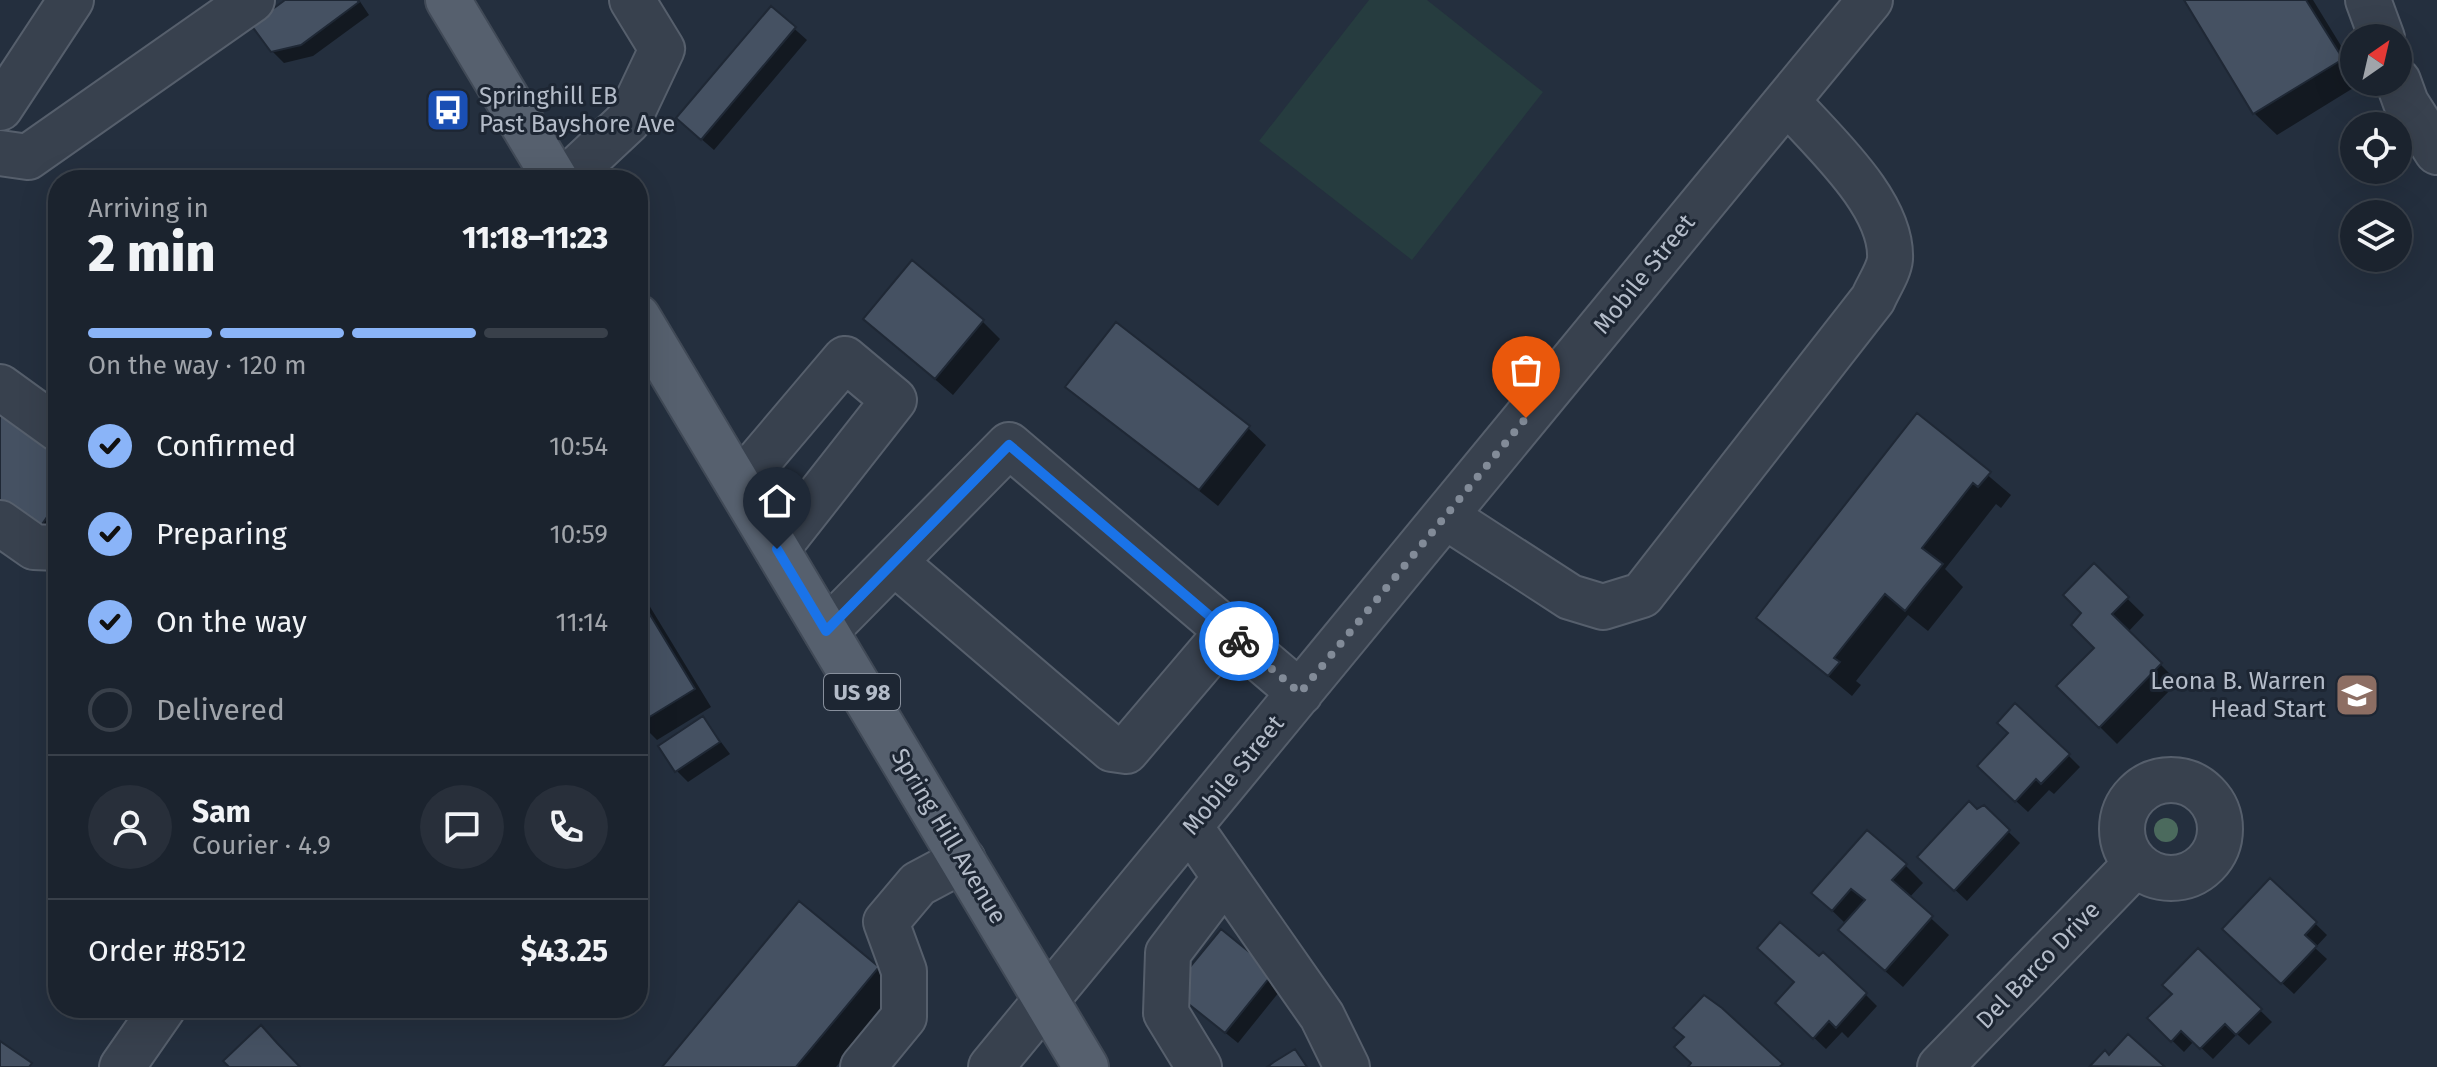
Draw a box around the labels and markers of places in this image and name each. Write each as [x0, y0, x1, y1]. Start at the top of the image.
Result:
place label: Springhill EB Past Bayshore Ave [479, 82, 675, 138]
bus stop icon: Springhill EB Past Bayshore Ave [424, 86, 472, 134]
pin [1492, 336, 1560, 418]
pin [743, 467, 811, 549]
place label: Leona B. Warren Head Start [2150, 667, 2326, 723]
school or university icon: Leona B. Warren Head Start [2333, 671, 2381, 719]

